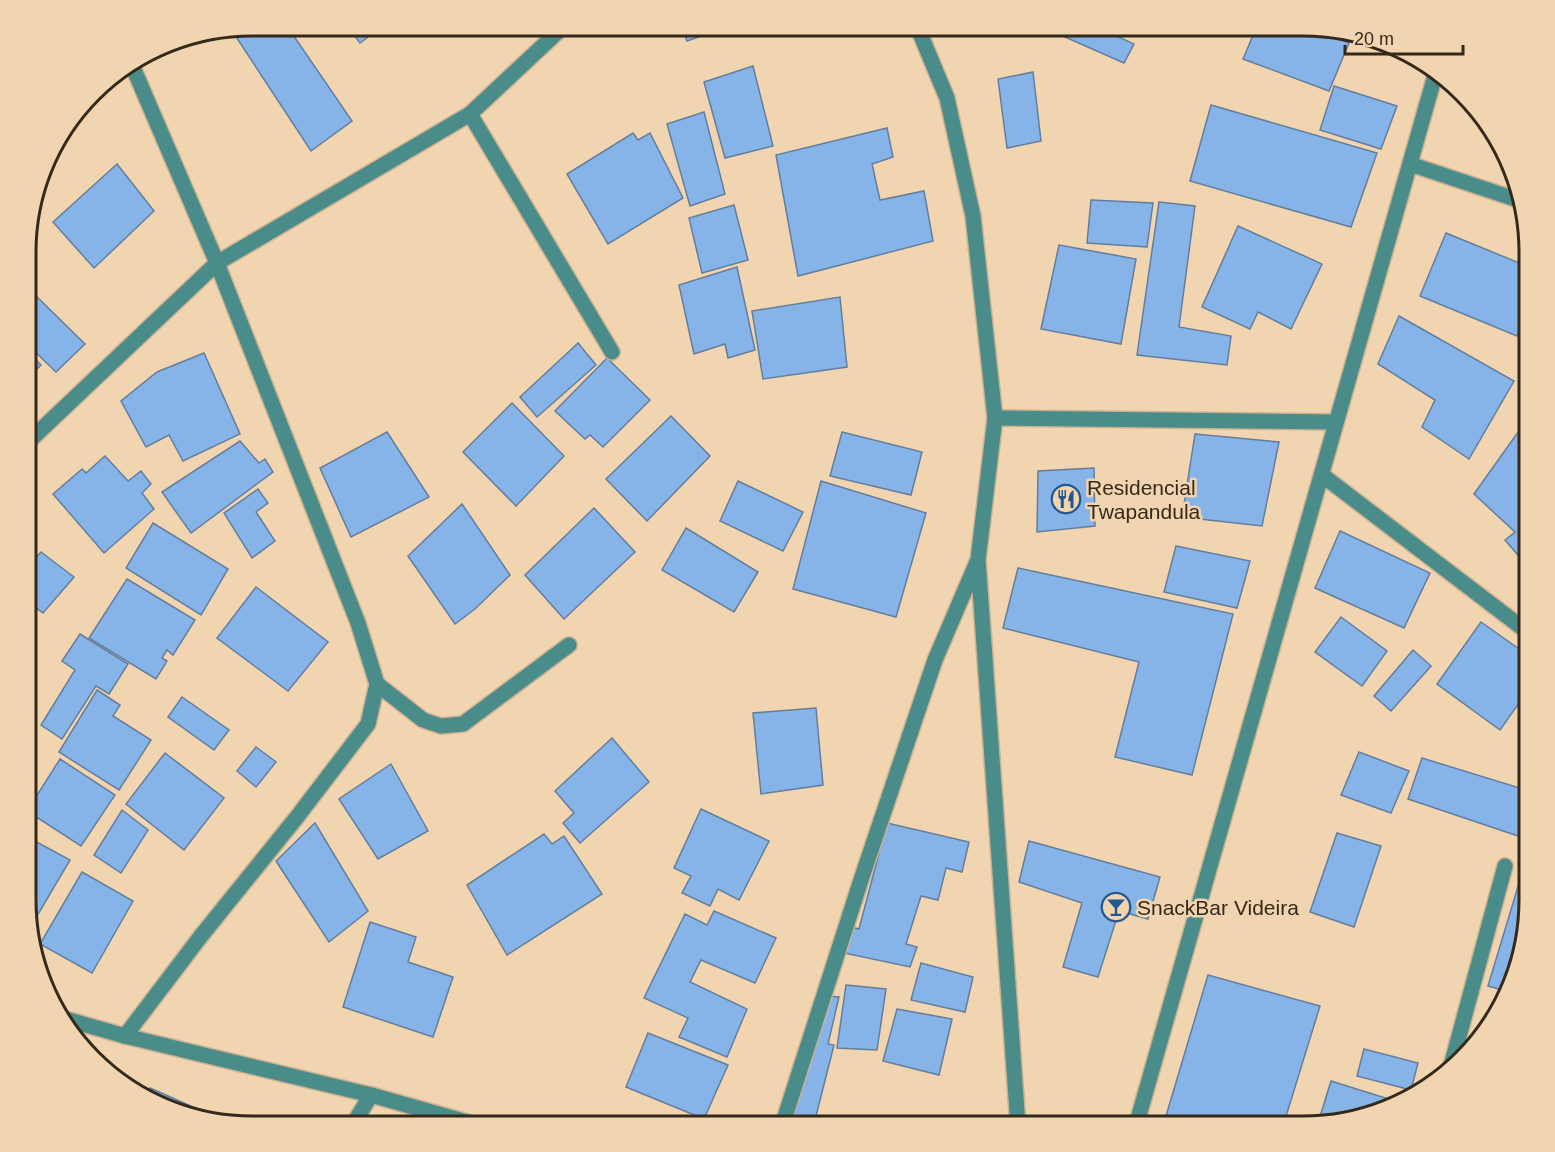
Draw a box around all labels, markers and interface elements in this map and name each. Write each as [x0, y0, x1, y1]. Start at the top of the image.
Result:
scale bar [1345, 18, 1464, 56]
text: 20 m [1354, 29, 1394, 49]
place label: Residencial Twapandula [1087, 476, 1201, 523]
restaurant icon: Residencial Twapandula [1050, 483, 1082, 515]
bar icon: SnackBar Videira [1100, 891, 1132, 923]
place label: SnackBar Videira [1137, 896, 1299, 919]

